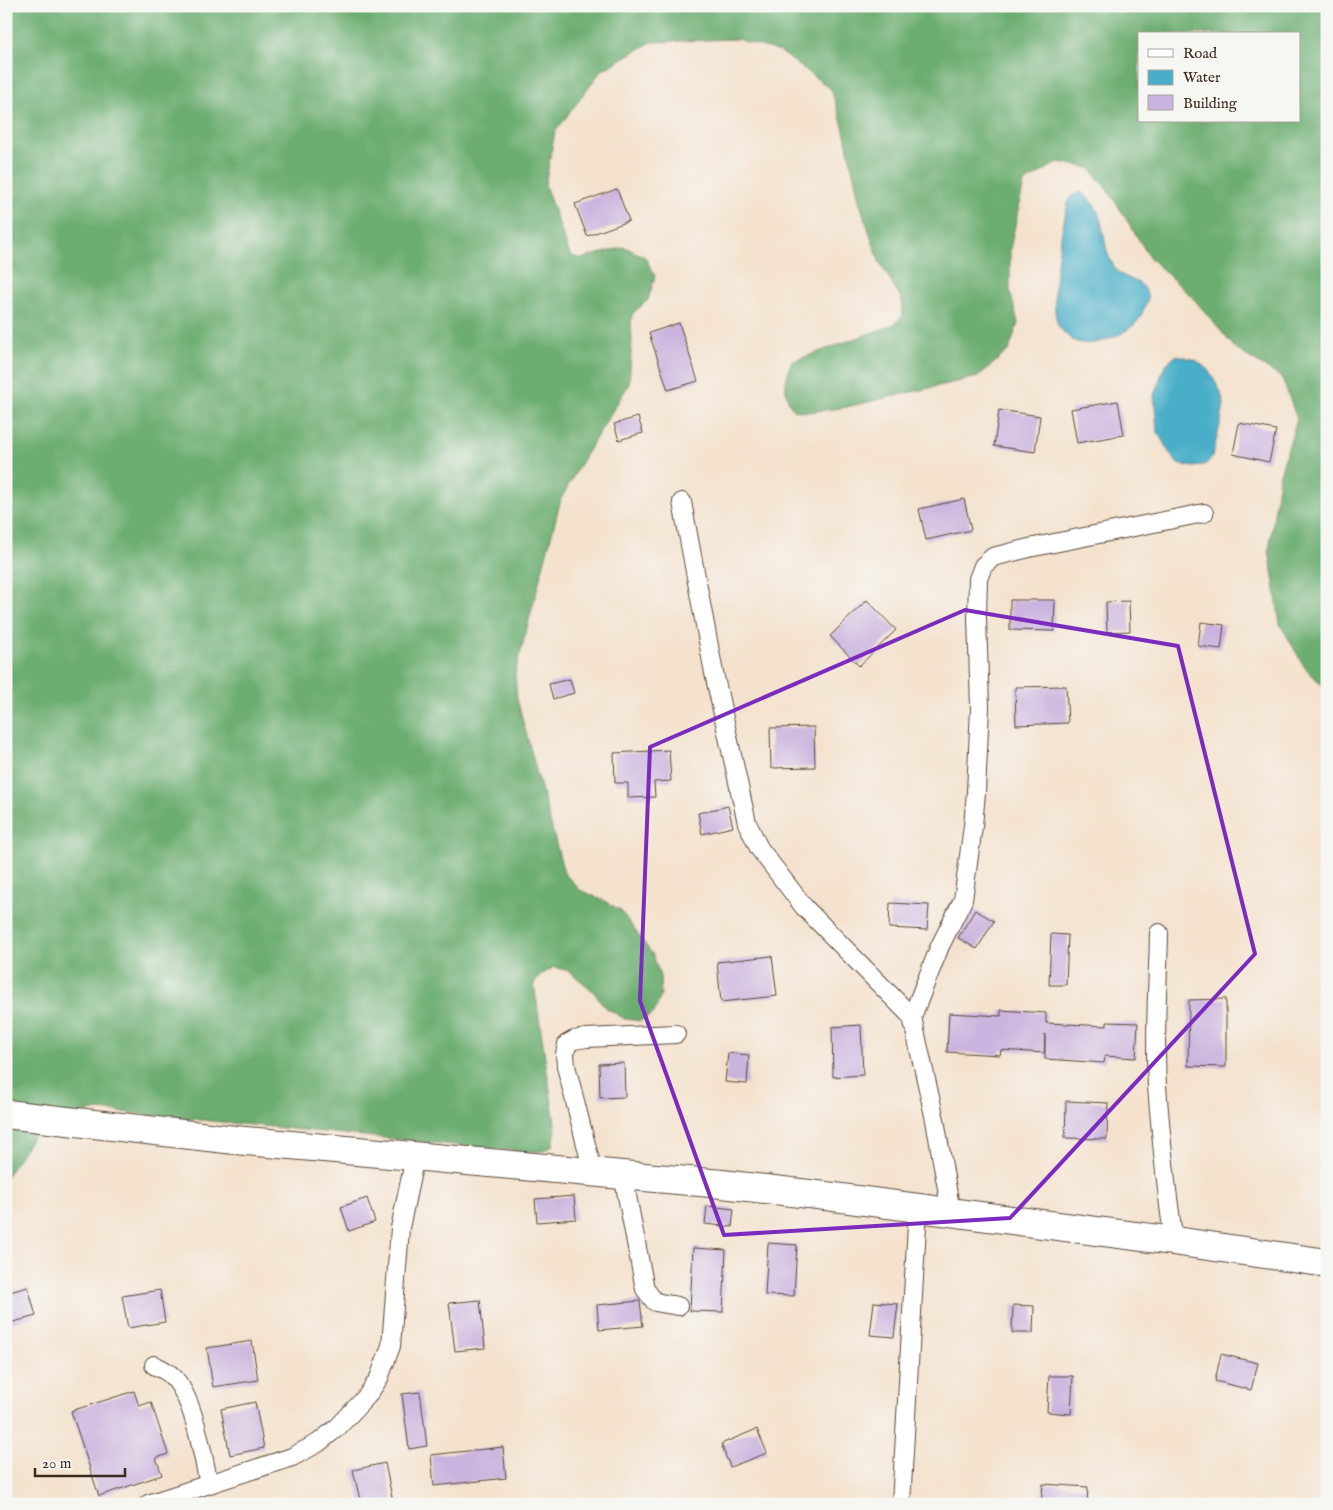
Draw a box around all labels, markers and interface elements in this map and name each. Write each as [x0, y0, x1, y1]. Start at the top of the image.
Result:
legend [1138, 32, 1300, 122]
text: Road [1183, 44, 1218, 63]
text: Water [1183, 68, 1221, 87]
text: Building [1183, 94, 1238, 113]
scale bar [35, 1445, 125, 1477]
text: 20 m [42, 1454, 72, 1473]

